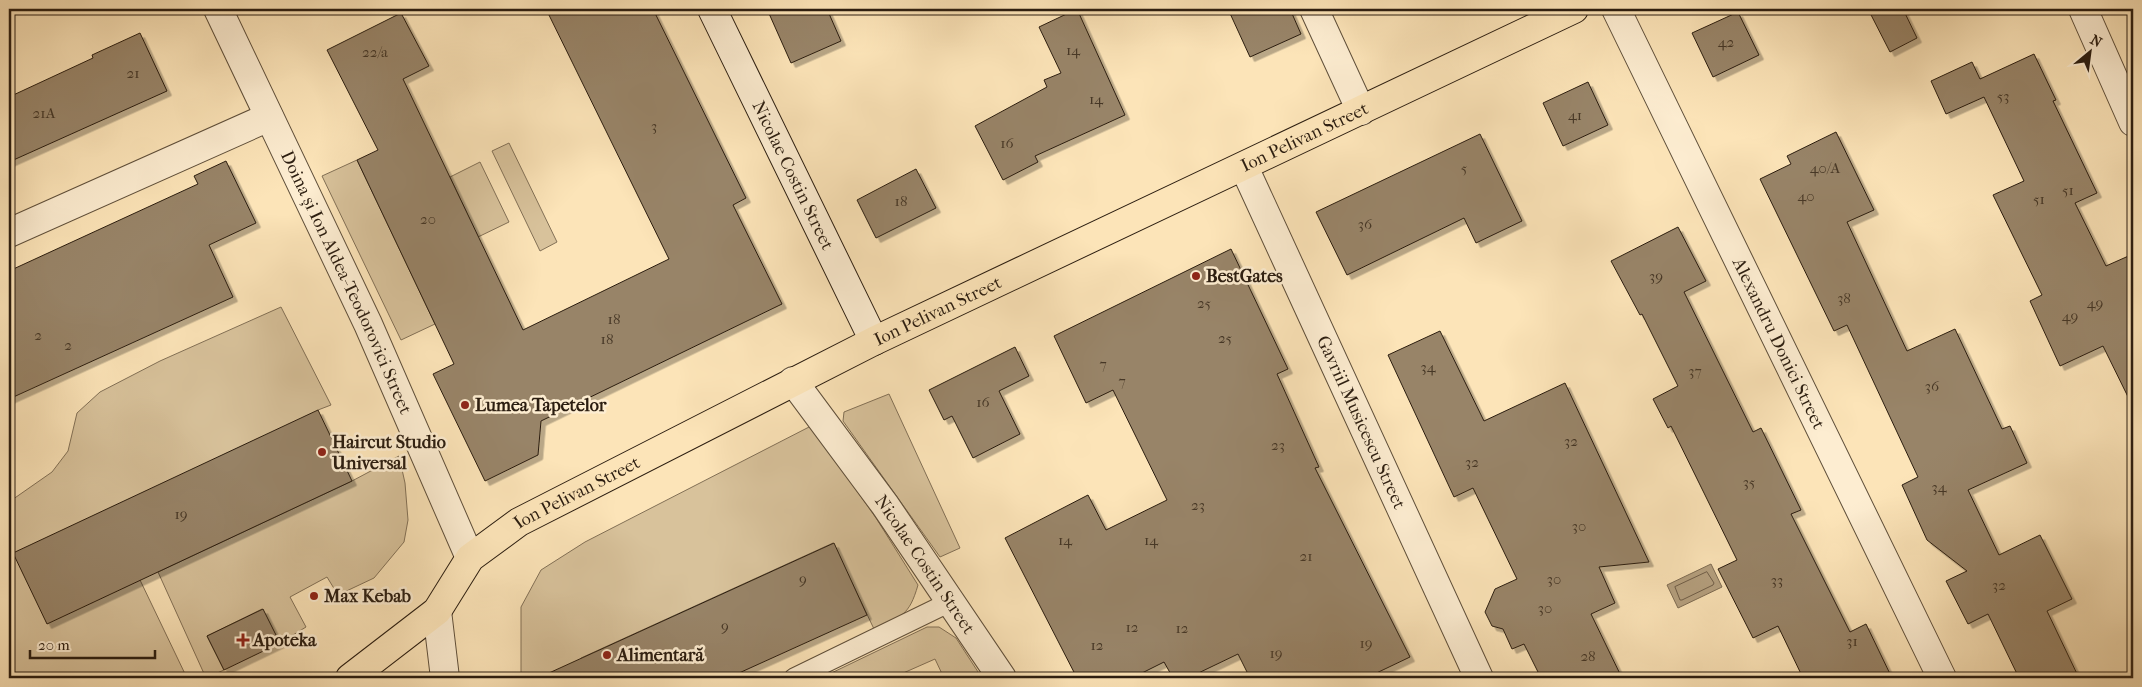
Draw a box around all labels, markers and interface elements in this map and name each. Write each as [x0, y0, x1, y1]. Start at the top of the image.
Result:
north arrow [2064, 28, 2114, 78]
text: N [2087, 31, 2105, 51]
house number: 42 [1718, 33, 1735, 51]
house number: 14 [1066, 41, 1081, 59]
house number: 22/a [362, 43, 389, 61]
house number: 21 [126, 64, 140, 82]
house number: 53 [1997, 87, 2009, 105]
house number: 14 [1089, 90, 1104, 108]
street label: Nicolae Costin Street [747, 98, 838, 254]
street label: Ion Pelivan Street [1238, 98, 1372, 176]
house number: 21A [33, 104, 56, 122]
house number: 41 [1568, 106, 1582, 124]
house number: 3 [651, 117, 657, 135]
house number: 16 [1000, 134, 1015, 152]
street label: Doina și Ion Aldea-Teodorovici Street [276, 147, 416, 418]
house number: 5 [1461, 159, 1467, 177]
house number: 40/A [1810, 159, 1841, 177]
house number: 51 [2062, 181, 2074, 199]
house number: 40 [1797, 187, 1815, 205]
house number: 51 [2033, 190, 2045, 208]
house number: 18 [895, 192, 907, 210]
house number: 20 [420, 210, 436, 228]
house number: 36 [1358, 215, 1373, 233]
street label: Alexandru Donici Street [1727, 254, 1829, 433]
place label: BestGates [1206, 266, 1283, 287]
house number: 39 [1649, 267, 1663, 285]
marker: BestGates [1190, 270, 1202, 282]
street label: Ion Pelivan Street [871, 272, 1005, 350]
house number: 38 [1837, 289, 1851, 307]
house number: 25 [1197, 294, 1211, 312]
house number: 49 [2087, 294, 2103, 312]
house number: 49 [2062, 307, 2078, 325]
house number: 18 [608, 310, 620, 328]
house number: 2 [34, 326, 42, 344]
house number: 25 [1218, 329, 1232, 347]
house number: 18 [601, 330, 613, 348]
street label: Gavriil Musicescu Street [1312, 333, 1410, 513]
house number: 2 [64, 336, 72, 354]
house number: 7 [1099, 355, 1107, 373]
house number: 34 [1420, 358, 1437, 376]
house number: 37 [1688, 362, 1702, 380]
house number: 7 [1118, 372, 1126, 390]
house number: 36 [1925, 377, 1940, 395]
house number: 16 [976, 393, 991, 411]
place label: Lumea Tapetelor [475, 395, 607, 416]
marker: Lumea Tapetelor [459, 399, 471, 411]
place label: Haircut Studio Universal [331, 432, 446, 474]
house number: 32 [1564, 432, 1578, 450]
house number: 23 [1271, 436, 1285, 454]
marker: Haircut Studio Universal [316, 446, 328, 458]
street label: Ion Pelivan Street [510, 452, 644, 533]
house number: 32 [1465, 453, 1479, 471]
house number: 35 [1743, 473, 1755, 491]
house number: 34 [1931, 478, 1948, 496]
street label: Nicolae Costin Street [870, 491, 979, 639]
house number: 23 [1191, 496, 1205, 514]
house number: 19 [174, 505, 188, 523]
house number: 30 [1572, 517, 1586, 535]
house number: 14 [1058, 531, 1073, 549]
house number: 14 [1144, 531, 1159, 549]
house number: 21 [1299, 547, 1313, 565]
house number: 9 [799, 570, 807, 588]
house number: 30 [1547, 570, 1561, 588]
house number: 33 [1771, 571, 1783, 589]
house number: 32 [1992, 576, 2006, 594]
place label: Max Kebab [323, 586, 411, 607]
marker: Max Kebab [308, 590, 320, 602]
house number: 30 [1538, 599, 1552, 617]
house number: 9 [721, 617, 729, 635]
house number: 12 [1125, 618, 1139, 636]
house number: 12 [1175, 619, 1189, 637]
scale bar [30, 627, 155, 659]
place label: Apoteka [252, 630, 317, 651]
house number: 31 [1846, 632, 1858, 650]
marker: Apoteka [237, 634, 249, 646]
house number: 19 [1359, 634, 1373, 652]
text: 20 m [38, 636, 70, 654]
house number: 12 [1090, 636, 1104, 654]
house number: 19 [1269, 644, 1283, 662]
place label: Alimentară [616, 645, 704, 666]
house number: 28 [1580, 647, 1596, 665]
marker: Alimentară [601, 649, 613, 661]

